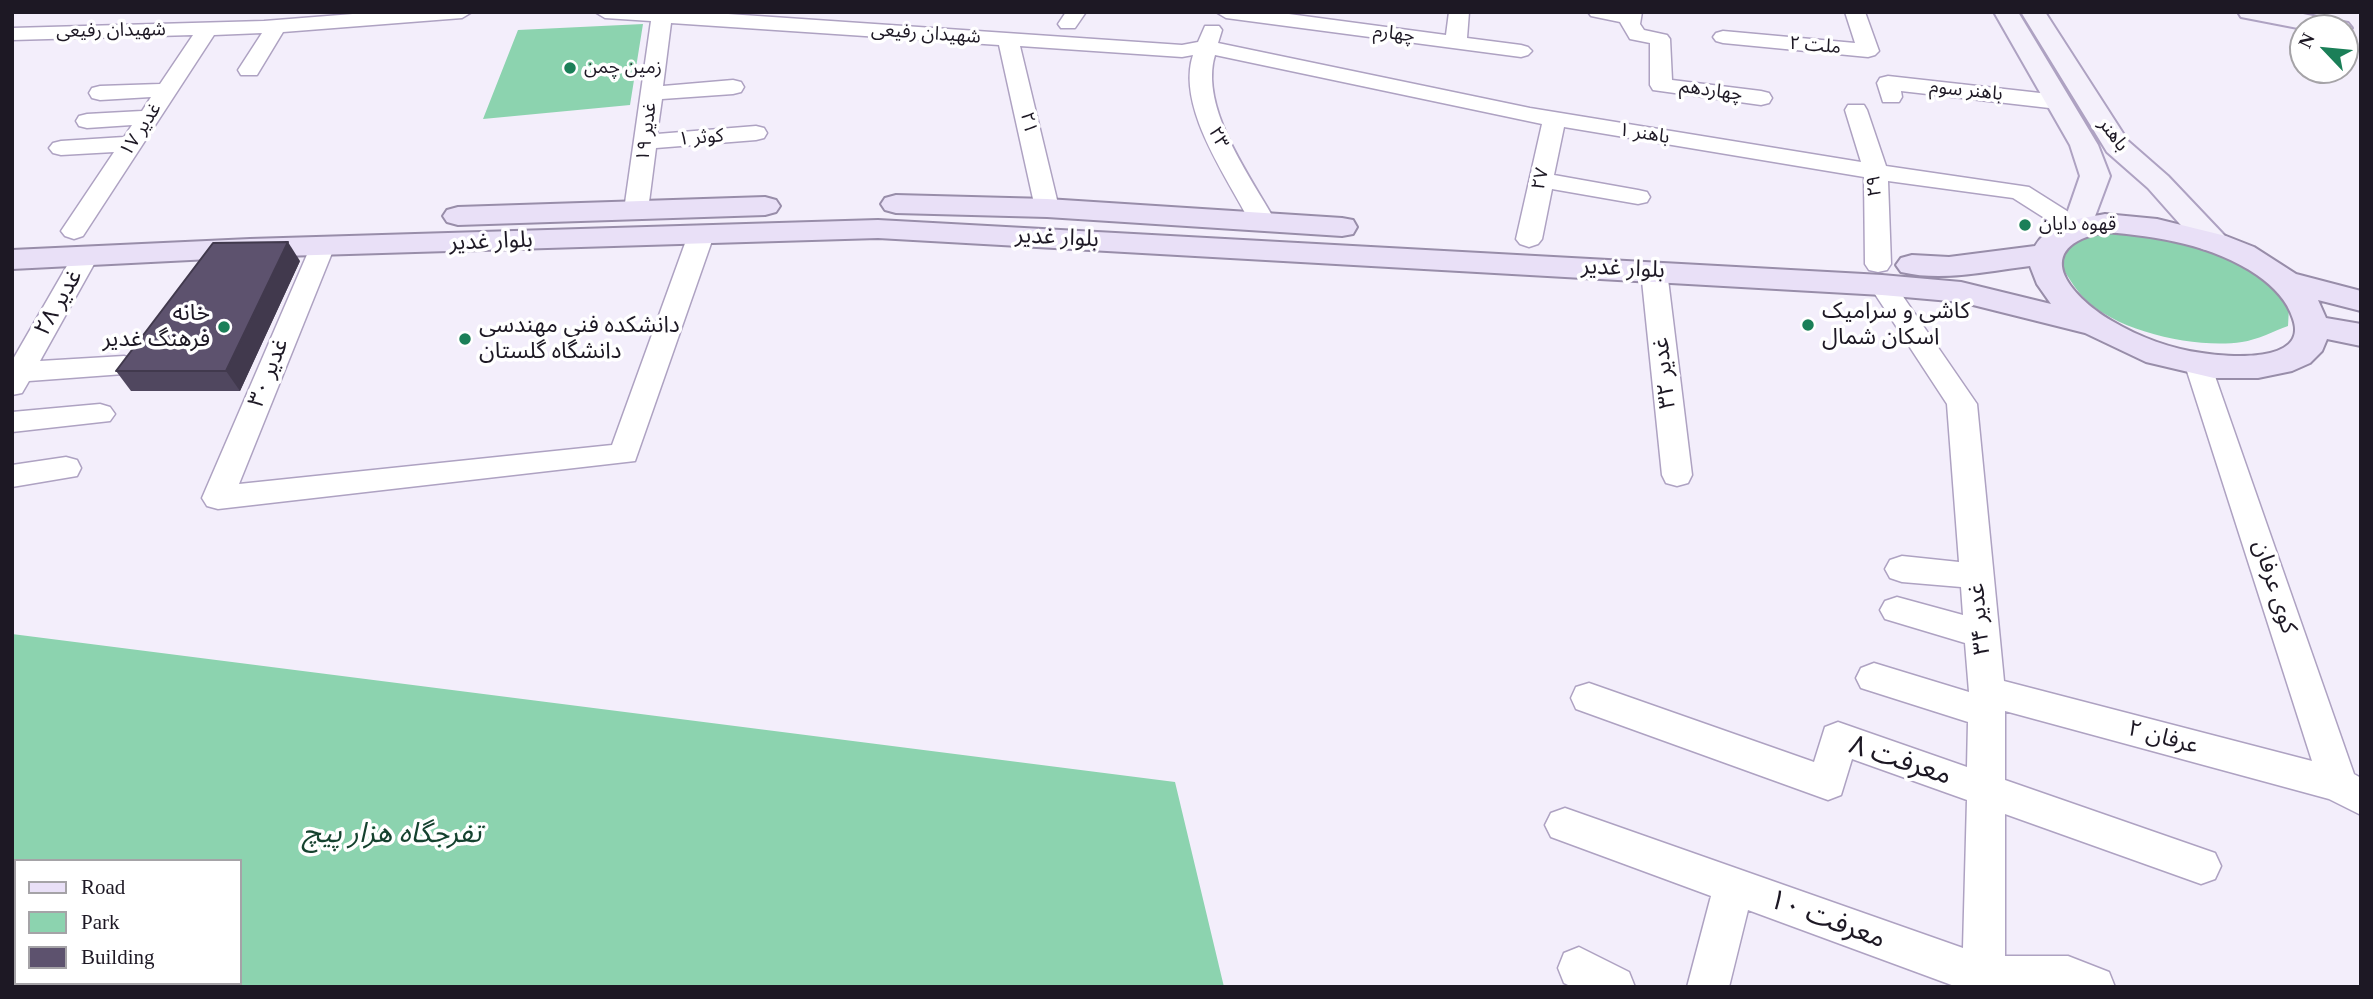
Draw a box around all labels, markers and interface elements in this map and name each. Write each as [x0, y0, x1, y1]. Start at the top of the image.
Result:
north arrow [2289, 14, 2359, 84]
street label: شهیدان رفیعی [56, 19, 166, 43]
street label: شهیدان رفیعی [870, 19, 982, 49]
street label: چهارم [1372, 20, 1416, 48]
text: N [2294, 30, 2319, 51]
street label: ۲ ملت [1788, 32, 1842, 60]
place label: زمین چمن [584, 57, 662, 79]
marker: زمین چمن [562, 60, 578, 76]
street label: چهاردهم [1678, 75, 1744, 107]
street label: باهنر سوم [1928, 76, 2004, 106]
street label: ۱۷ غدیر [115, 99, 167, 161]
street label: ۱۹ غدیر [632, 101, 662, 163]
street label: ۲۱ [1014, 110, 1042, 136]
street label: باهنر [2093, 114, 2133, 156]
street label: باهنر ۱ [1617, 119, 1671, 149]
street label: ۲۳ [1203, 123, 1233, 153]
street label: ۱ کوثر [677, 125, 725, 151]
street label: ۲۷ [1528, 166, 1554, 192]
street label: ۲۹ [1863, 174, 1887, 198]
place label: قهوه دایان [2039, 214, 2116, 236]
marker: قهوه دایان [2017, 217, 2033, 233]
street label: بلوار غدیر [1015, 222, 1099, 254]
street label: بلوار غدیر [449, 227, 533, 257]
street label: بلوار غدیر [1581, 253, 1665, 285]
street label: ۲۸ غدیر [29, 265, 89, 341]
place label: کاشی و سرامیک اسکان شمال [1822, 298, 1970, 352]
place label: خانه فرهنگ غدیر [102, 300, 210, 354]
place label: دانشکده فنی مهندسی دانشگاه گلستان [479, 312, 680, 366]
marker: کاشی و سرامیک اسکان شمال [1800, 317, 1816, 333]
marker: خانه فرهنگ غدیر [216, 319, 232, 335]
marker: دانشکده فنی مهندسی دانشگاه گلستان [457, 331, 473, 347]
street label: غدیر ۳۰ [243, 335, 295, 411]
street label: ۳۲ غدیر [1648, 336, 1682, 410]
street label: کوی عرفان [2246, 537, 2302, 637]
street label: ۳۴ غدیر [1963, 582, 1997, 656]
street label: ۲ عرفان [2125, 715, 2201, 761]
street label: معرفت ۸ [1845, 729, 1955, 793]
park label: تفرجگاه هزار پیچ [303, 818, 481, 852]
legend [14, 859, 242, 985]
text: Road [81, 875, 125, 899]
street label: معرفت ۱۰ [1764, 883, 1890, 957]
text: Park [81, 910, 120, 934]
text: Building [81, 945, 155, 969]

